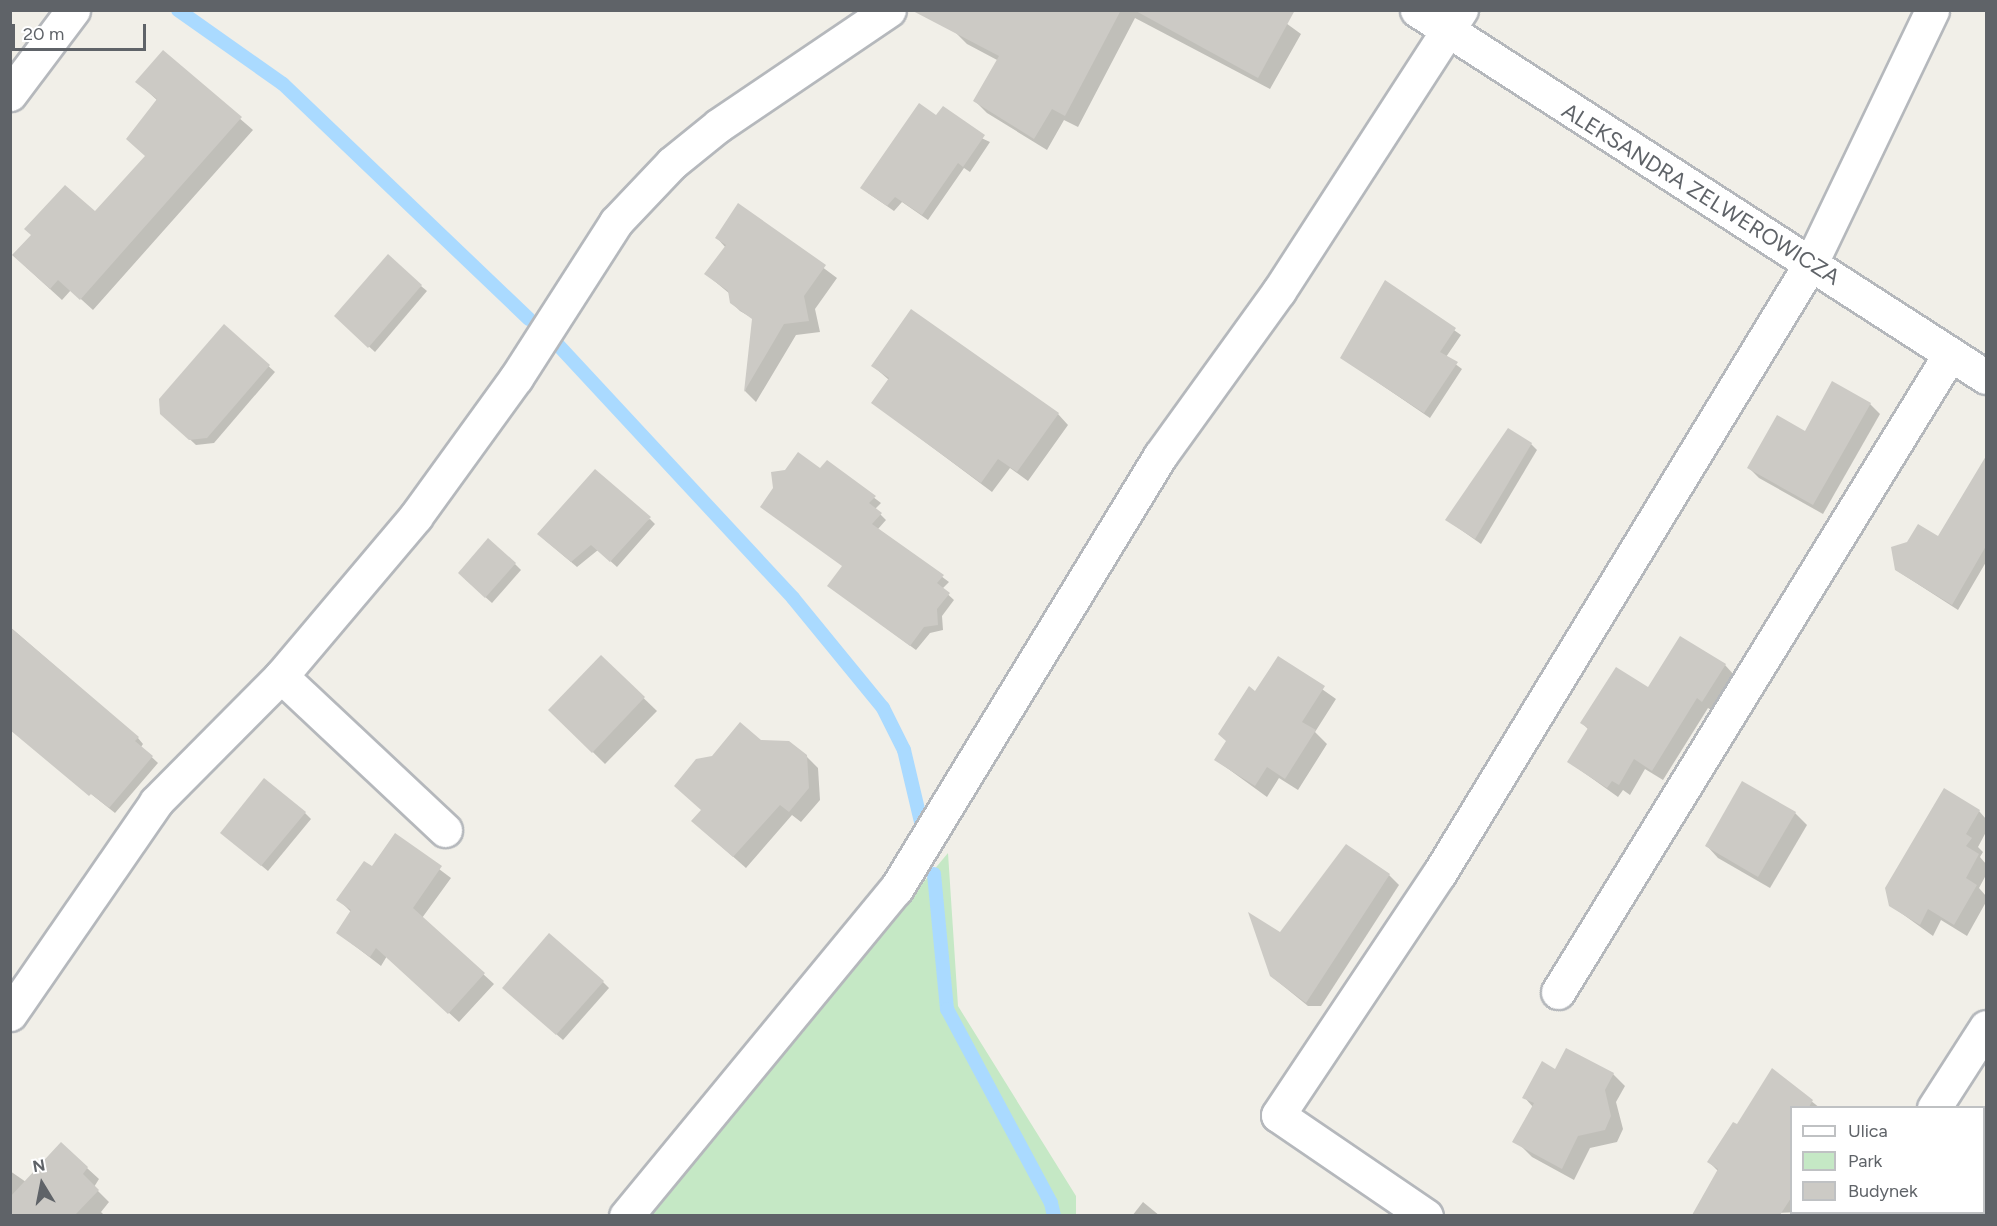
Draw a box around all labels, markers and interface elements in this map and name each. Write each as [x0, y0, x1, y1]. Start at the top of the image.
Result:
scale bar [15, 12, 148, 50]
text: 20 m [23, 23, 64, 45]
street label: ALEKSANDRA ZELWEROWICZA [1557, 97, 1845, 291]
legend [1790, 1106, 1985, 1214]
text: Ulica [1848, 1120, 1888, 1142]
text: Park [1848, 1150, 1882, 1172]
north arrow [12, 1154, 72, 1214]
text: N [31, 1155, 47, 1176]
text: Budynek [1848, 1180, 1918, 1202]

